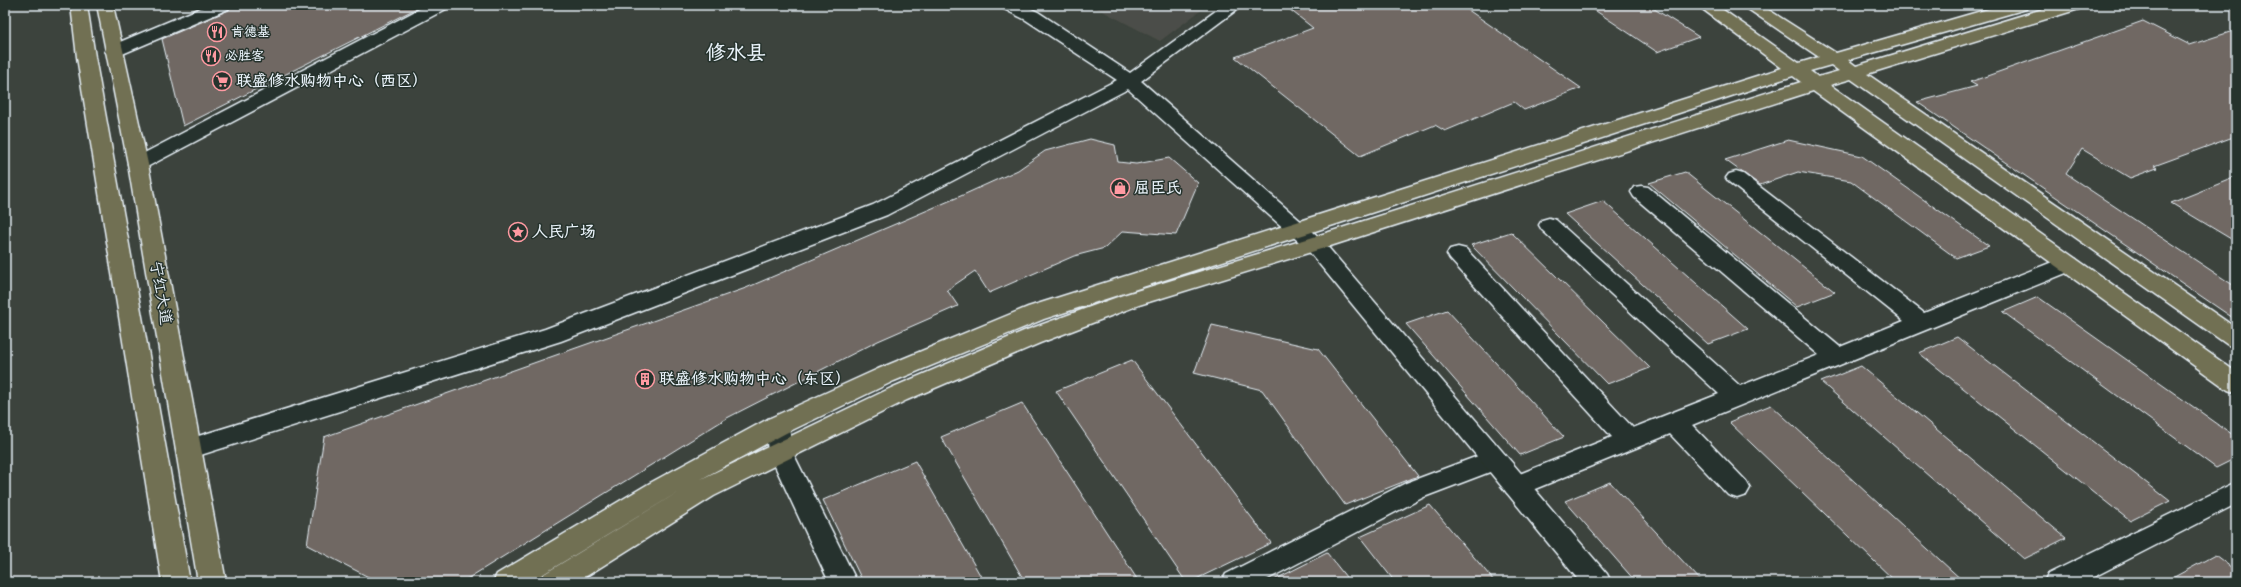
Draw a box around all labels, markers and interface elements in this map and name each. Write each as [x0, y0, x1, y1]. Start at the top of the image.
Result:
restaurant icon: 肯德基 [206, 21, 228, 43]
place label: 肯德基 [231, 24, 270, 40]
district label: 修水县 [706, 40, 766, 65]
restaurant icon: 必胜客 [200, 45, 222, 67]
place label: 必胜客 [225, 48, 264, 64]
supermarket icon: 联盛修水购物中心（西区） [211, 70, 233, 92]
place label: 联盛修水购物中心（西区） [236, 71, 428, 91]
shop icon: 屈臣氏 [1109, 177, 1131, 199]
place label: 屈臣氏 [1134, 178, 1182, 198]
place icon: 人民广场 [507, 221, 529, 243]
place label: 人民广场 [532, 222, 596, 242]
street label: 宁红大道 [146, 260, 176, 326]
building icon: 联盛修水购物中心（东区） [634, 368, 656, 390]
place label: 联盛修水购物中心（东区） [659, 369, 851, 389]

